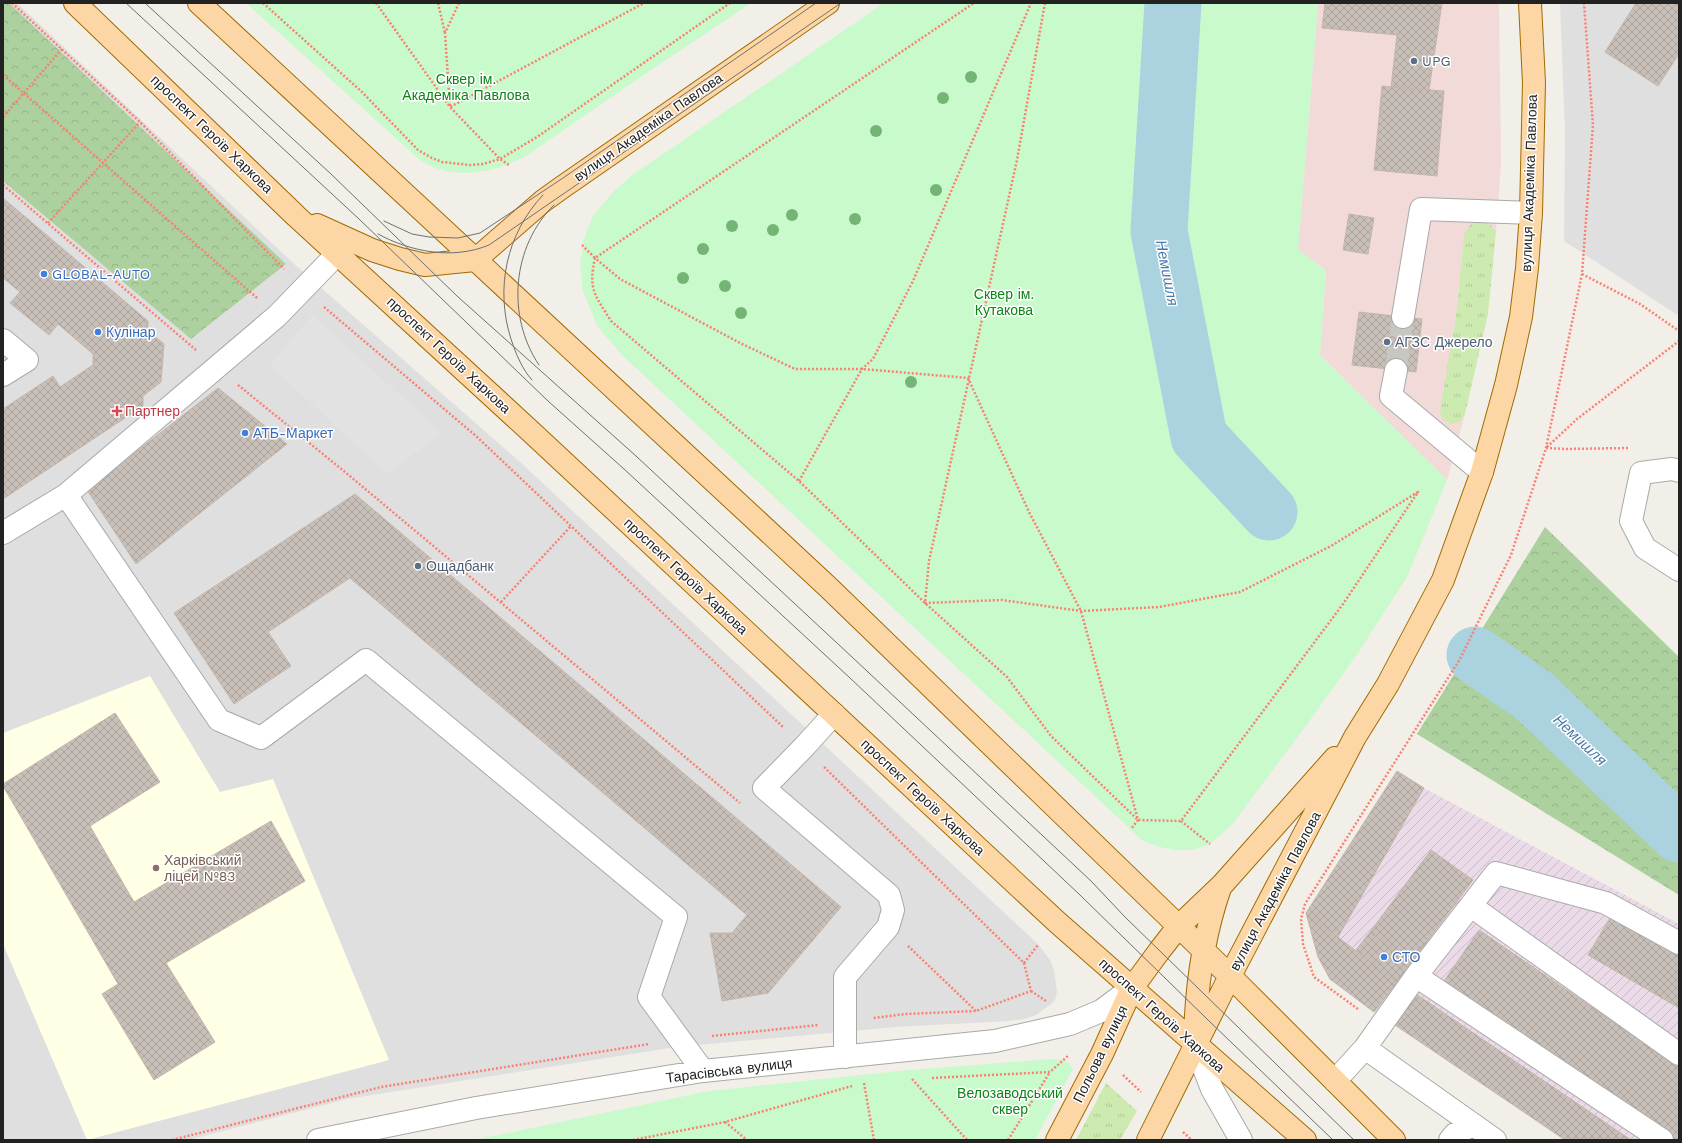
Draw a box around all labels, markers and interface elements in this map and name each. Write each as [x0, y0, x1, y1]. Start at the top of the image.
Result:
place label: UPG [1422, 53, 1451, 69]
marker: UPG [1409, 56, 1419, 66]
street label: вулиця Академіка Павлова [571, 69, 725, 184]
park label: Сквер ім. Академіка Павлова [402, 71, 530, 103]
street label: проспект Героїв Харкова [148, 72, 276, 197]
street label: вулиця Академіка Павлова [1518, 94, 1540, 272]
water label: Немишля [1152, 239, 1182, 307]
place label: GLOBAL-AUTO [52, 266, 150, 282]
marker: GLOBAL-AUTO [39, 269, 49, 279]
park label: Сквер ім. Кутакова [974, 286, 1034, 318]
street label: проспект Героїв Харкова [384, 294, 514, 417]
place label: Кулінар [106, 324, 156, 340]
marker: Кулінар [93, 327, 103, 337]
place label: АГЗС Джерело [1395, 334, 1493, 350]
marker: АГЗС Джерело [1382, 337, 1392, 347]
place label: Партнер [125, 403, 180, 419]
marker: Партнер [112, 406, 122, 416]
place label: АТБ-Маркет [253, 425, 334, 441]
marker: АТБ-Маркет [240, 428, 250, 438]
street label: проспект Героїв Харкова [621, 515, 751, 638]
place label: Ощадбанк [426, 558, 495, 574]
marker: Ощадбанк [413, 561, 423, 571]
water label: Немишля [1550, 711, 1610, 769]
street label: проспект Героїв Харкова [858, 736, 988, 859]
street label: вулиця Академіка Павлова [1226, 809, 1324, 973]
place label: Харківський ліцей №83 [164, 852, 242, 884]
marker: Харківський ліцей №83 [151, 863, 161, 873]
place label: СТО [1392, 949, 1421, 965]
marker: СТО [1379, 952, 1389, 962]
street label: проспект Героїв Харкова [1096, 954, 1228, 1076]
street label: Польова вулиця [1070, 1003, 1130, 1105]
street label: Тарасівська вулиця [665, 1054, 793, 1086]
park label: Велозаводський сквер [957, 1085, 1063, 1117]

